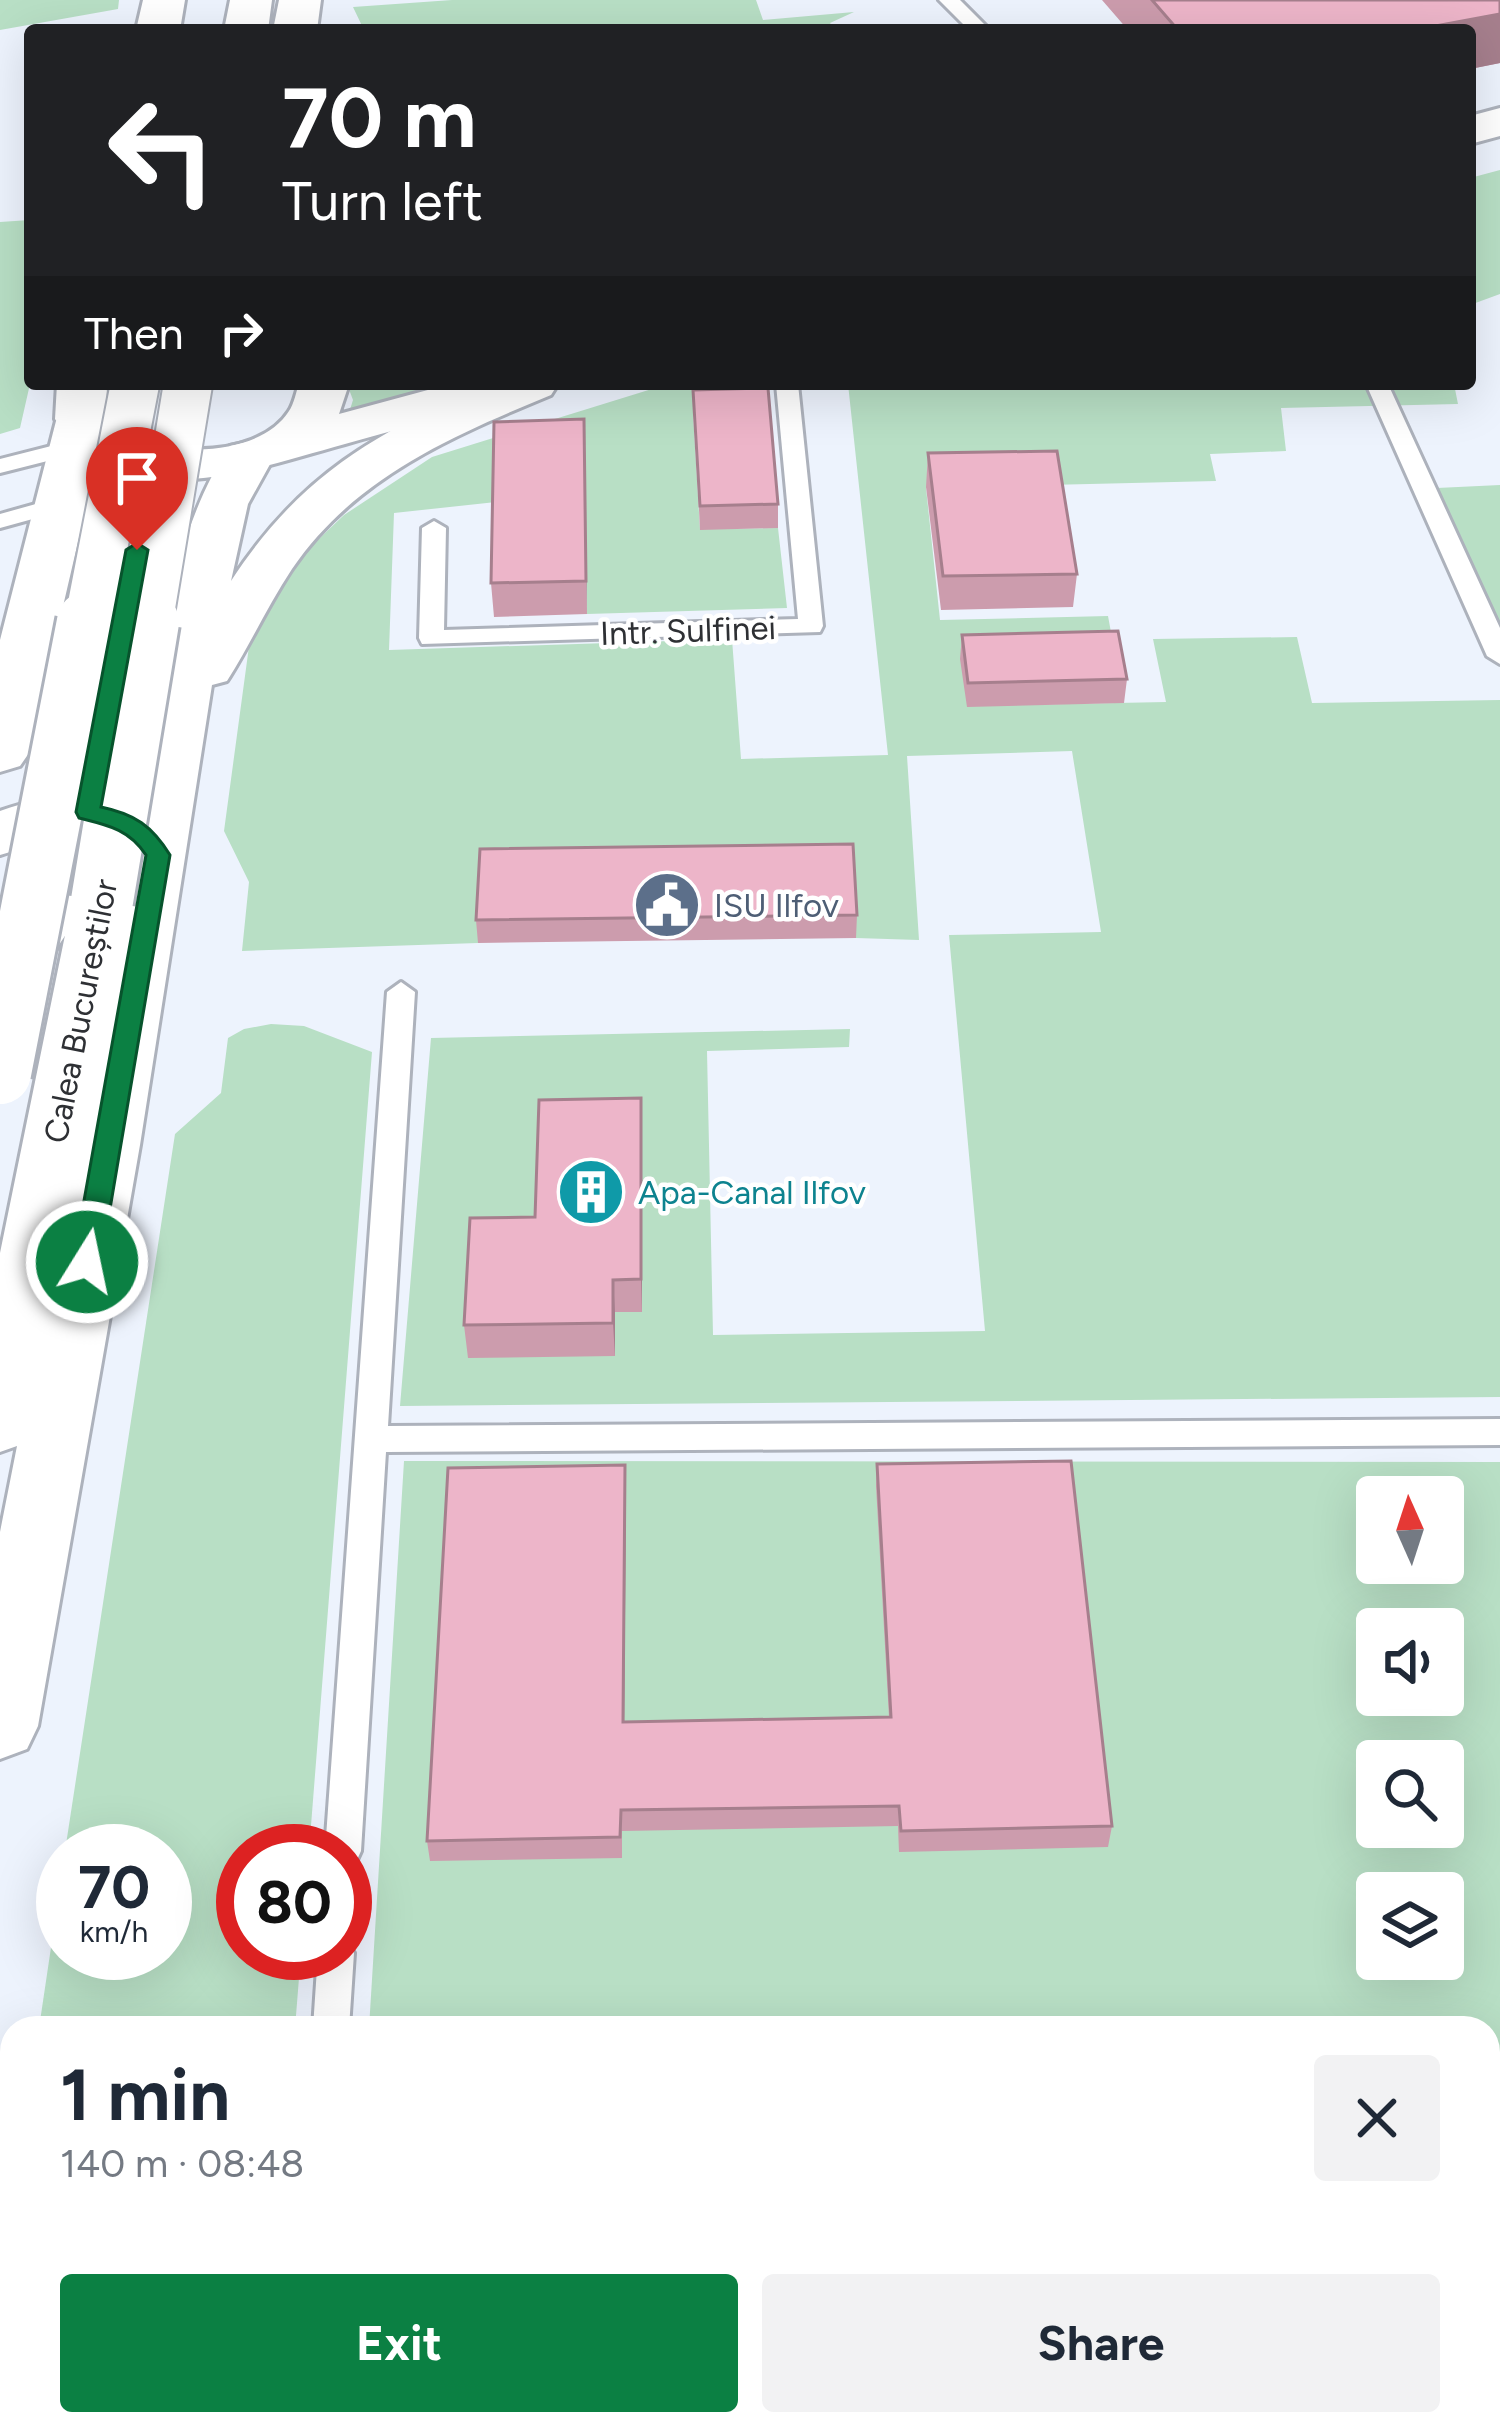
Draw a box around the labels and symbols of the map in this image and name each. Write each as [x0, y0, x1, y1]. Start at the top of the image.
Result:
pin [86, 427, 188, 550]
street label: Intr. Sulfinei [599, 608, 777, 653]
public building icon: ISU Ilfov [632, 870, 702, 940]
street label: Calea Bucureștilor [36, 876, 125, 1146]
place label: ISU Ilfov [714, 886, 839, 925]
building icon: Apa-Canal Ilfov [556, 1157, 626, 1227]
place label: Apa-Canal Ilfov [638, 1173, 866, 1212]
position arrow [24, 1199, 150, 1325]
north arrow [1356, 1476, 1464, 1584]
speed limit sign: 80 [216, 1824, 372, 1980]

